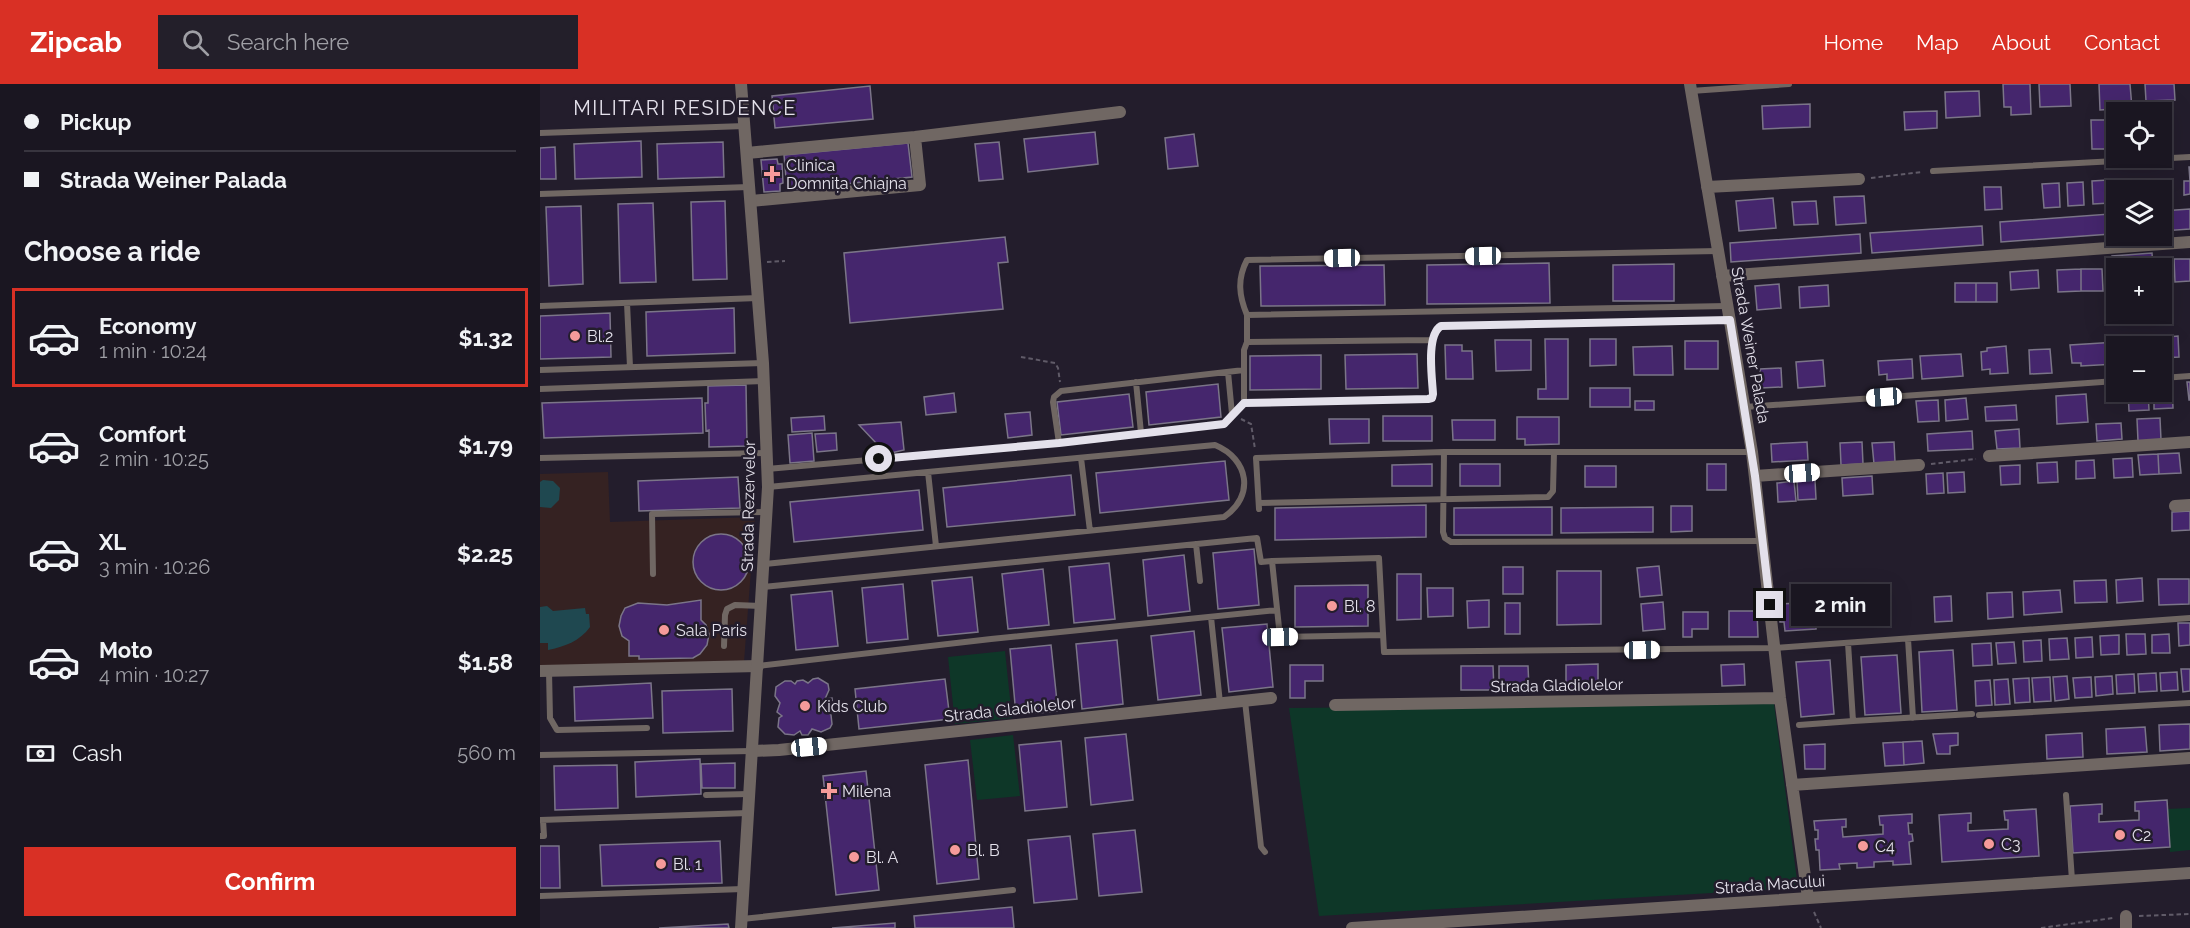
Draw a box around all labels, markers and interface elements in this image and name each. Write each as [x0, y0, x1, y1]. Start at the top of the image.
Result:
search box [158, 15, 578, 69]
text: Zipcab [30, 26, 122, 59]
icon: search [179, 26, 212, 59]
text: Search here [227, 29, 349, 55]
text: Home [1824, 30, 1883, 55]
text: Map [1916, 30, 1959, 55]
text: About [1992, 30, 2051, 55]
text: Contact [2084, 30, 2160, 55]
district label: MILITARI RESIDENCE [573, 96, 797, 120]
map controls [2106, 102, 2172, 402]
button: locate [2106, 102, 2172, 168]
text: Pickup [60, 109, 132, 135]
place label: Clinica Domnița Chiajna [786, 156, 907, 193]
marker: Clinica Domnița Chiajna [763, 165, 781, 183]
text: Strada Weiner Palada [60, 167, 287, 193]
button: layers [2106, 180, 2172, 246]
text: Choose a ride [24, 236, 200, 267]
car [1465, 247, 1501, 265]
car [1324, 249, 1360, 267]
button: + [2106, 258, 2172, 324]
street label: Strada Weiner Palada [1727, 265, 1774, 425]
icon: car [27, 311, 81, 365]
text: Economy [99, 313, 197, 339]
text: $1.32 [459, 325, 513, 351]
place label: Bl.2 [587, 327, 613, 346]
marker: Bl.2 [568, 329, 582, 343]
button: − [2106, 336, 2172, 402]
text: 1 min · 10:24 [99, 339, 207, 363]
car [1865, 387, 1903, 407]
icon: car [27, 419, 81, 473]
text: Comfort [99, 421, 186, 447]
text: $1.79 [458, 433, 513, 459]
street label: Strada Rezervelor [738, 440, 759, 572]
route start [865, 445, 892, 472]
text: 2 min · 10:25 [99, 447, 209, 471]
car [1783, 463, 1821, 483]
icon: car [27, 527, 81, 581]
text: XL [99, 529, 126, 555]
text: $2.25 [457, 541, 513, 567]
text: 3 min · 10:26 [99, 555, 210, 579]
callout: 2 min [1791, 584, 1890, 626]
route end [1756, 591, 1783, 618]
text: 2 min [1815, 593, 1866, 617]
place label: Bl. 8 [1344, 597, 1376, 616]
marker: Bl. 8 [1325, 599, 1339, 613]
place label: Sala Paris [676, 621, 747, 640]
marker: Sala Paris [657, 623, 671, 637]
car [1262, 628, 1298, 646]
icon: car [27, 635, 81, 689]
text: Moto [99, 637, 153, 663]
car [1624, 641, 1660, 659]
text: $1.58 [458, 649, 513, 675]
text: 4 min · 10:27 [99, 663, 209, 687]
street label: Strada Gladiolelor [1490, 675, 1624, 696]
street label: Strada Gladiolelor [943, 693, 1077, 726]
place label: Kids Club [817, 697, 887, 716]
marker: Kids Club [798, 699, 812, 713]
car [790, 736, 828, 758]
icon: cash [24, 737, 57, 770]
text: Cash [72, 740, 123, 766]
text: 560 m [457, 741, 516, 765]
marker: Milena [820, 782, 838, 800]
place label: Milena [842, 782, 891, 801]
place label: C2 [2132, 826, 2151, 845]
marker: C2 [2113, 828, 2127, 842]
place label: C3 [2001, 835, 2021, 854]
place label: C4 [1875, 837, 1895, 856]
marker: C3 [1982, 837, 1996, 851]
marker: C4 [1856, 839, 1870, 853]
place label: Bl. B [967, 841, 1000, 860]
marker: Bl. B [948, 843, 962, 857]
button: Confirm [24, 847, 516, 916]
place label: Bl. A [866, 848, 899, 867]
marker: Bl. A [847, 850, 861, 864]
place label: Bl. 1 [673, 855, 702, 874]
marker: Bl. 1 [654, 857, 668, 871]
street label: Strada Macului [1714, 871, 1826, 898]

